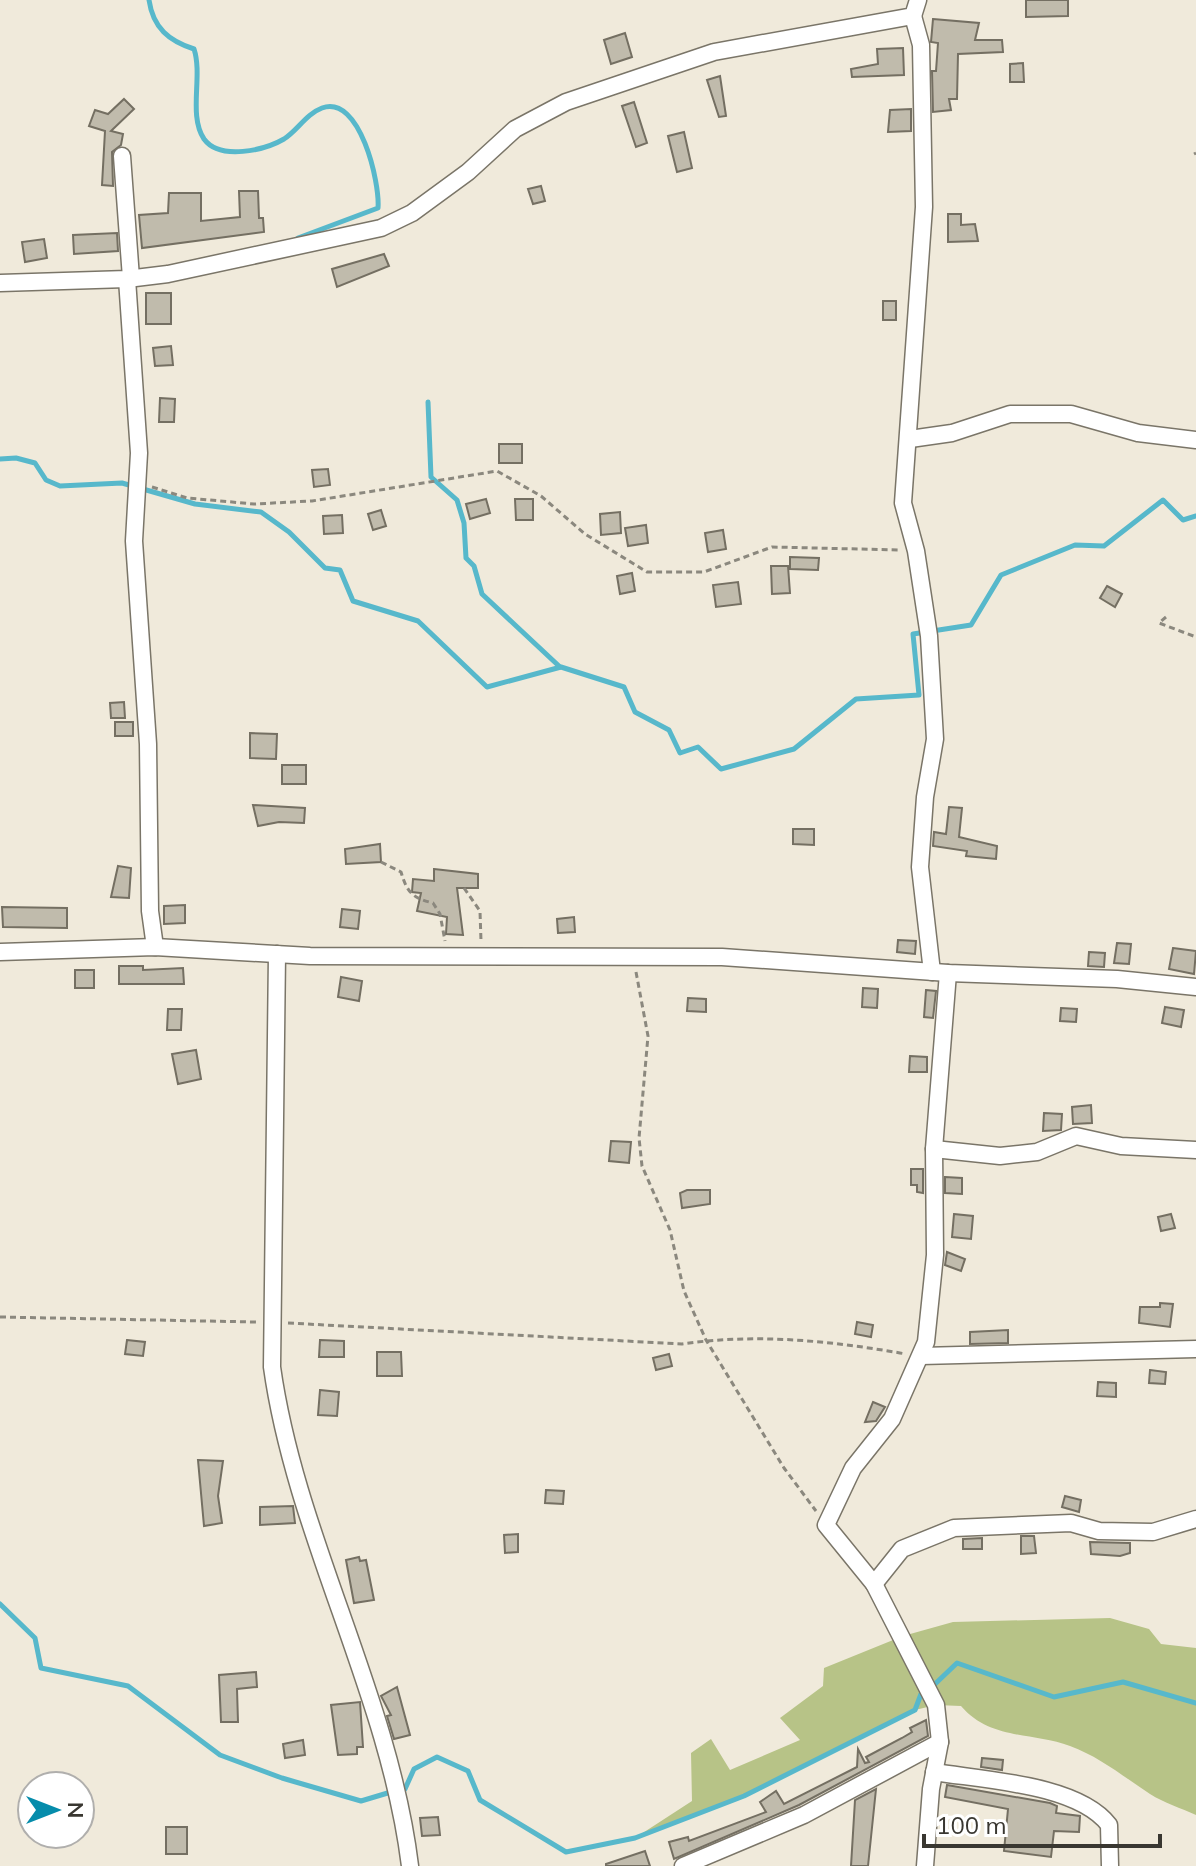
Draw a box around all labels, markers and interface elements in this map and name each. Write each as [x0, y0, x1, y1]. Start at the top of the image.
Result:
north arrow [16, 1770, 96, 1850]
scale bar [924, 1798, 1160, 1848]
text: N [62, 1802, 90, 1818]
text: 100 m [936, 1810, 1007, 1840]

